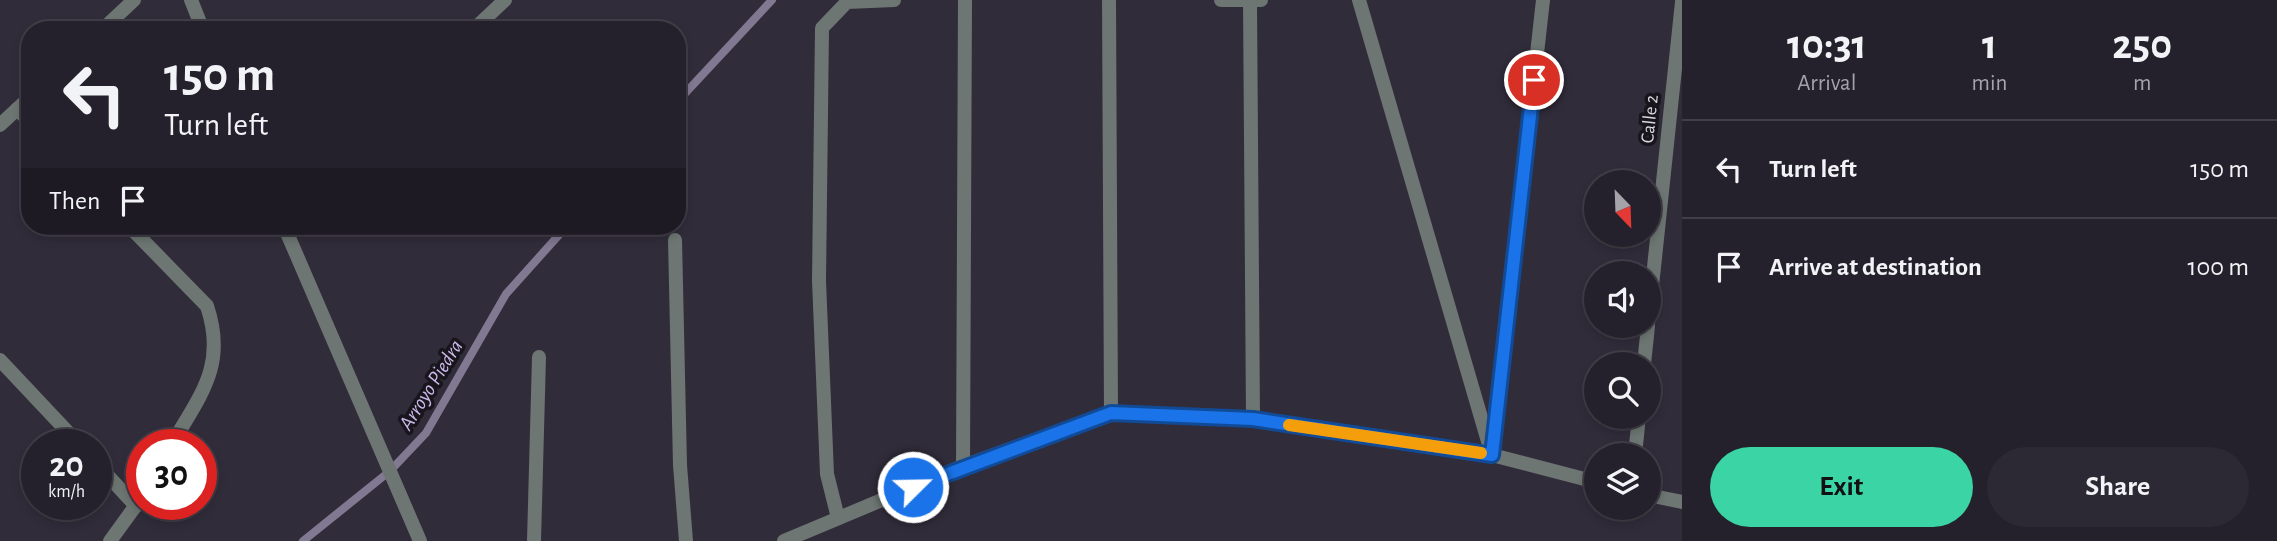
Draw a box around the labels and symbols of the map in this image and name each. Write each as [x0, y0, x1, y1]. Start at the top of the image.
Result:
pin [1504, 50, 1564, 110]
street label: Calle 2 [1638, 94, 1662, 144]
north arrow [1584, 170, 1661, 247]
water label: Arroyo Piedra [395, 336, 467, 435]
speed limit sign: 30 [126, 429, 217, 520]
position arrow [876, 450, 950, 524]

